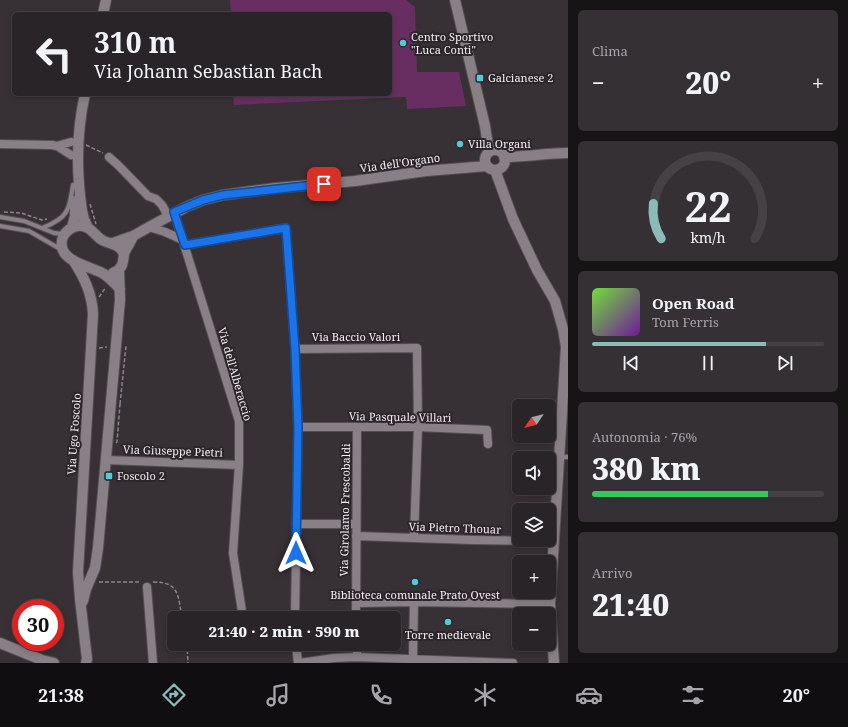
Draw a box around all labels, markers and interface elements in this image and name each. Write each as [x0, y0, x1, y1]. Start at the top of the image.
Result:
text: 310 m [94, 23, 176, 61]
icon: left [28, 28, 80, 80]
place label: Centro Sportivo "Luca Conti" [411, 29, 493, 57]
marker: Centro Sportivo "Luca Conti" [398, 38, 408, 48]
text: Clima [592, 42, 628, 60]
text: Via Johann Sebastian Bach [94, 59, 322, 83]
text: 20° [685, 62, 731, 103]
text: − [592, 67, 605, 97]
text: + [812, 67, 824, 97]
place label: Galcianese 2 [488, 70, 553, 85]
marker: Galcianese 2 [475, 73, 485, 83]
place label: Villa Organi [468, 136, 531, 151]
marker: Villa Organi [455, 139, 465, 149]
street label: Via dell'Organo [359, 149, 441, 176]
pin [307, 167, 341, 201]
icon: arrive [313, 173, 335, 195]
text: 22 [684, 178, 732, 234]
text: km/h [690, 227, 726, 246]
text: Open Road [652, 293, 735, 313]
text: Tom Ferris [652, 313, 719, 331]
street label: Via dell'Alberaccio [215, 325, 256, 422]
street label: Via Baccio Valori [312, 329, 401, 344]
icon: previous [620, 352, 642, 374]
icon: pause [697, 352, 719, 374]
icon: next [774, 352, 796, 374]
street label: Via Ugo Foscolo [63, 393, 84, 475]
north arrow [512, 399, 556, 443]
map controls [512, 399, 556, 651]
street label: Via Pasquale Villari [349, 408, 452, 425]
text: Autonomia · 76% [592, 428, 697, 446]
street label: Via Giuseppe Pietri [123, 441, 224, 460]
street label: Via Girolamo Frescobaldi [336, 443, 353, 577]
text: 380 km [592, 448, 701, 489]
button: sound [512, 451, 556, 495]
place label: Foscolo 2 [117, 468, 165, 483]
marker: Foscolo 2 [104, 471, 114, 481]
button: layers [512, 503, 556, 547]
street label: Via Pietro Thouar [408, 518, 502, 537]
position arrow [275, 532, 317, 574]
button: + [512, 555, 556, 599]
text: Arrivo [592, 564, 633, 582]
marker: Biblioteca comunale Prato Ovest [410, 577, 420, 587]
text: 21:40 [592, 584, 669, 625]
place label: Biblioteca comunale Prato Ovest [330, 587, 500, 602]
speed limit sign: 30 [12, 599, 64, 651]
button: − [512, 607, 556, 651]
marker: Torre medievale [443, 617, 453, 627]
text: 21:40 · 2 min · 590 m [208, 621, 360, 641]
place label: Torre medievale [405, 627, 491, 642]
icon: directions [160, 681, 188, 709]
icon: music [264, 681, 292, 709]
icon: phone [367, 681, 395, 709]
icon: climate [471, 681, 499, 709]
icon: car [575, 681, 603, 709]
icon: filters [679, 681, 707, 709]
text: 21:38 [38, 683, 84, 707]
text: 20° [783, 683, 810, 707]

